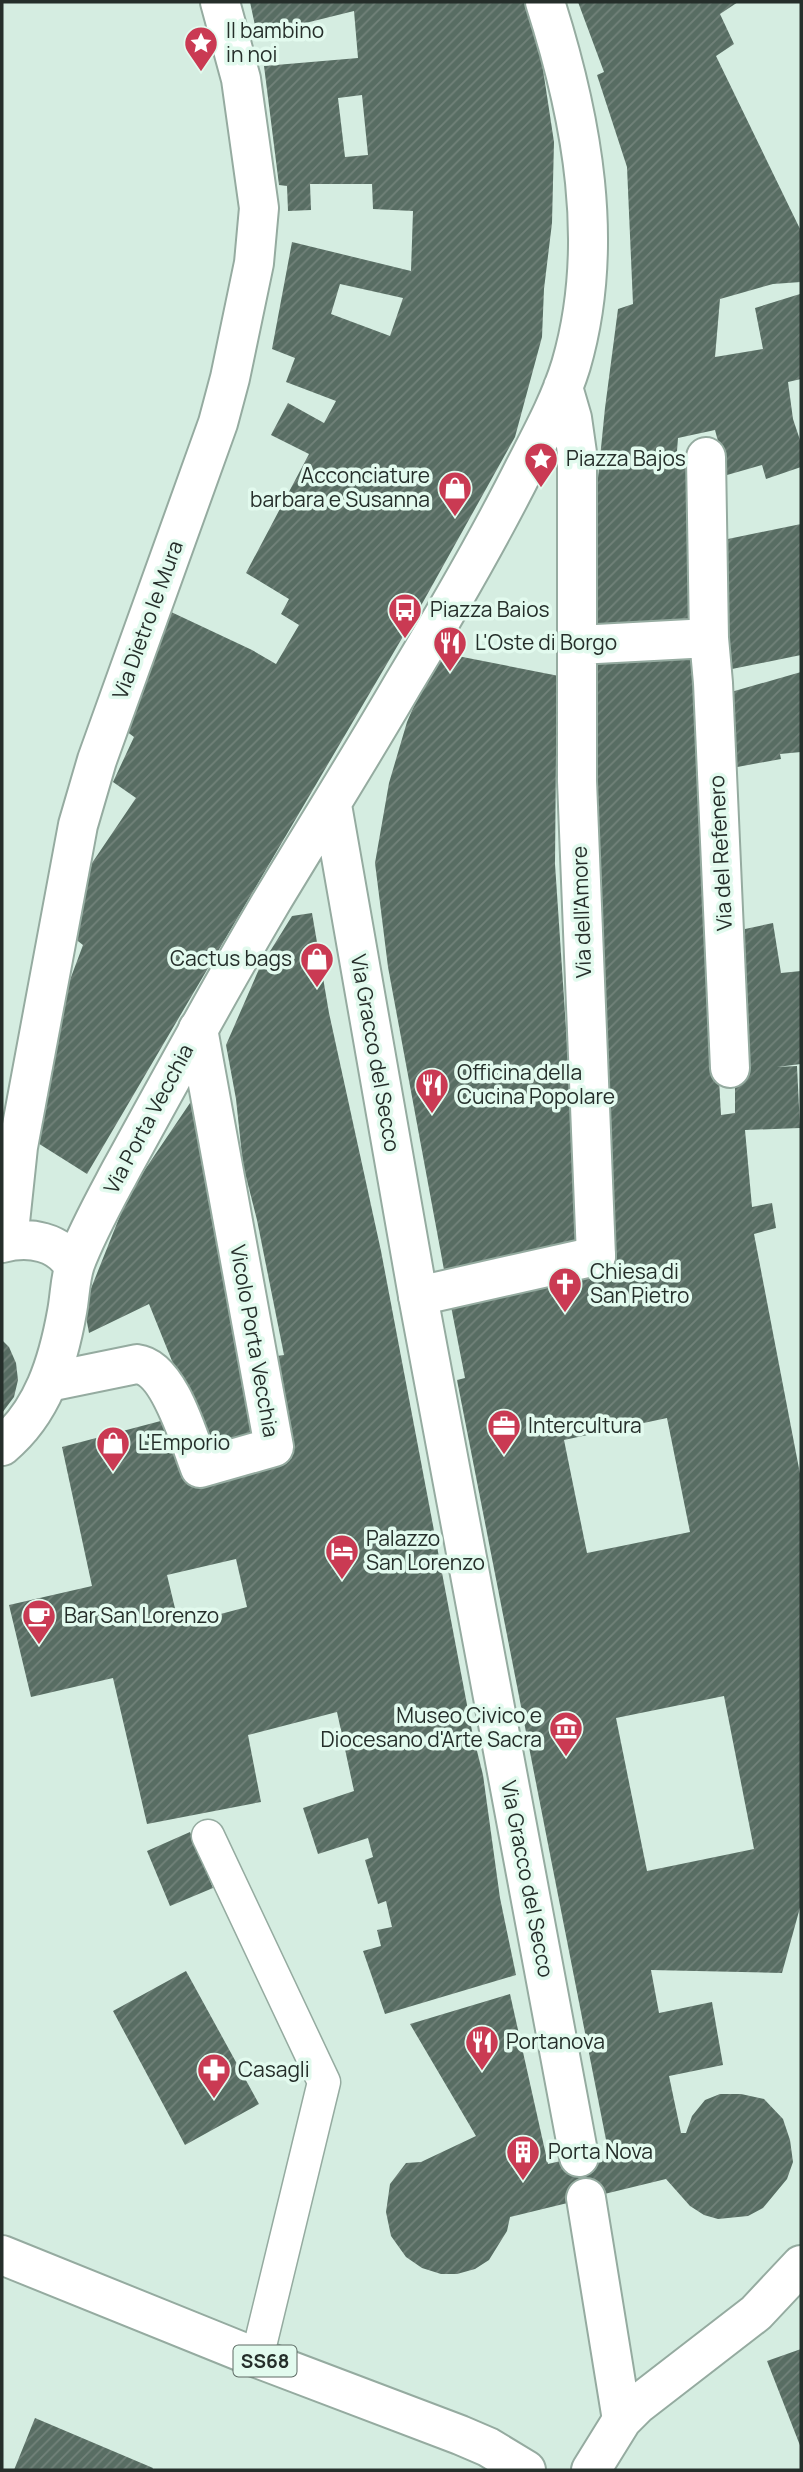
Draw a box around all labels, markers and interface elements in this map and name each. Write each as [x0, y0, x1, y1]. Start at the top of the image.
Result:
place label: Il bambino in noi [226, 16, 324, 68]
place icon: Il bambino in noi [182, 24, 220, 73]
place icon: Piazza Bajos [522, 440, 560, 489]
place label: Piazza Bajos [566, 444, 686, 472]
place label: Acconciature barbara e Susanna [250, 461, 430, 513]
shop icon: Acconciature barbara e Susanna [436, 469, 474, 518]
street label: Via Dietro le Mura [105, 536, 189, 703]
bus stop icon: Piazza Baios [386, 591, 424, 640]
place label: Piazza Baios [430, 595, 550, 623]
restaurant icon: L'Oste di Borgo [431, 624, 469, 673]
place label: L'Oste di Borgo [475, 628, 617, 656]
street label: Via del Refenero [702, 775, 738, 932]
street label: Via dell'Amore [565, 846, 597, 978]
shop icon: Cactus bags [298, 940, 336, 989]
place label: Cactus bags [170, 944, 292, 972]
street label: Via Gracco del Secco [345, 952, 407, 1154]
street label: Via Porta Vecchia [97, 1039, 199, 1198]
place label: Officina della Cucina Popolare [457, 1058, 615, 1110]
restaurant icon: Officina della Cucina Popolare [413, 1066, 451, 1115]
street label: Vicolo Porta Vecchia [224, 1242, 286, 1439]
place label: Chiesa di San Pietro [590, 1257, 689, 1309]
church icon: Chiesa di San Pietro [546, 1265, 584, 1314]
office icon: Intercultura [485, 1407, 523, 1456]
place label: Intercultura [528, 1411, 642, 1439]
shop icon: L'Emporio [94, 1424, 132, 1473]
place label: L'Emporio [138, 1428, 230, 1456]
place label: Palazzo San Lorenzo [366, 1524, 485, 1576]
hotel icon: Palazzo San Lorenzo [323, 1532, 361, 1581]
cafe icon: Bar San Lorenzo [20, 1597, 58, 1646]
place label: Bar San Lorenzo [64, 1601, 219, 1629]
place label: Museo Civico e Diocesano d'Arte Sacra [320, 1701, 542, 1753]
museum icon: Museo Civico e Diocesano d'Arte Sacra [547, 1709, 585, 1758]
street label: Via Gracco del Secco [495, 1778, 561, 1980]
restaurant icon: Portanova [463, 2023, 501, 2072]
place label: Portanova [506, 2027, 605, 2055]
pharmacy icon: Casagli [195, 2051, 233, 2100]
place label: Casagli [238, 2055, 310, 2083]
building icon: Porta Nova [504, 2133, 542, 2182]
place label: Porta Nova [548, 2137, 653, 2165]
road number: SS68 [233, 2346, 296, 2376]

